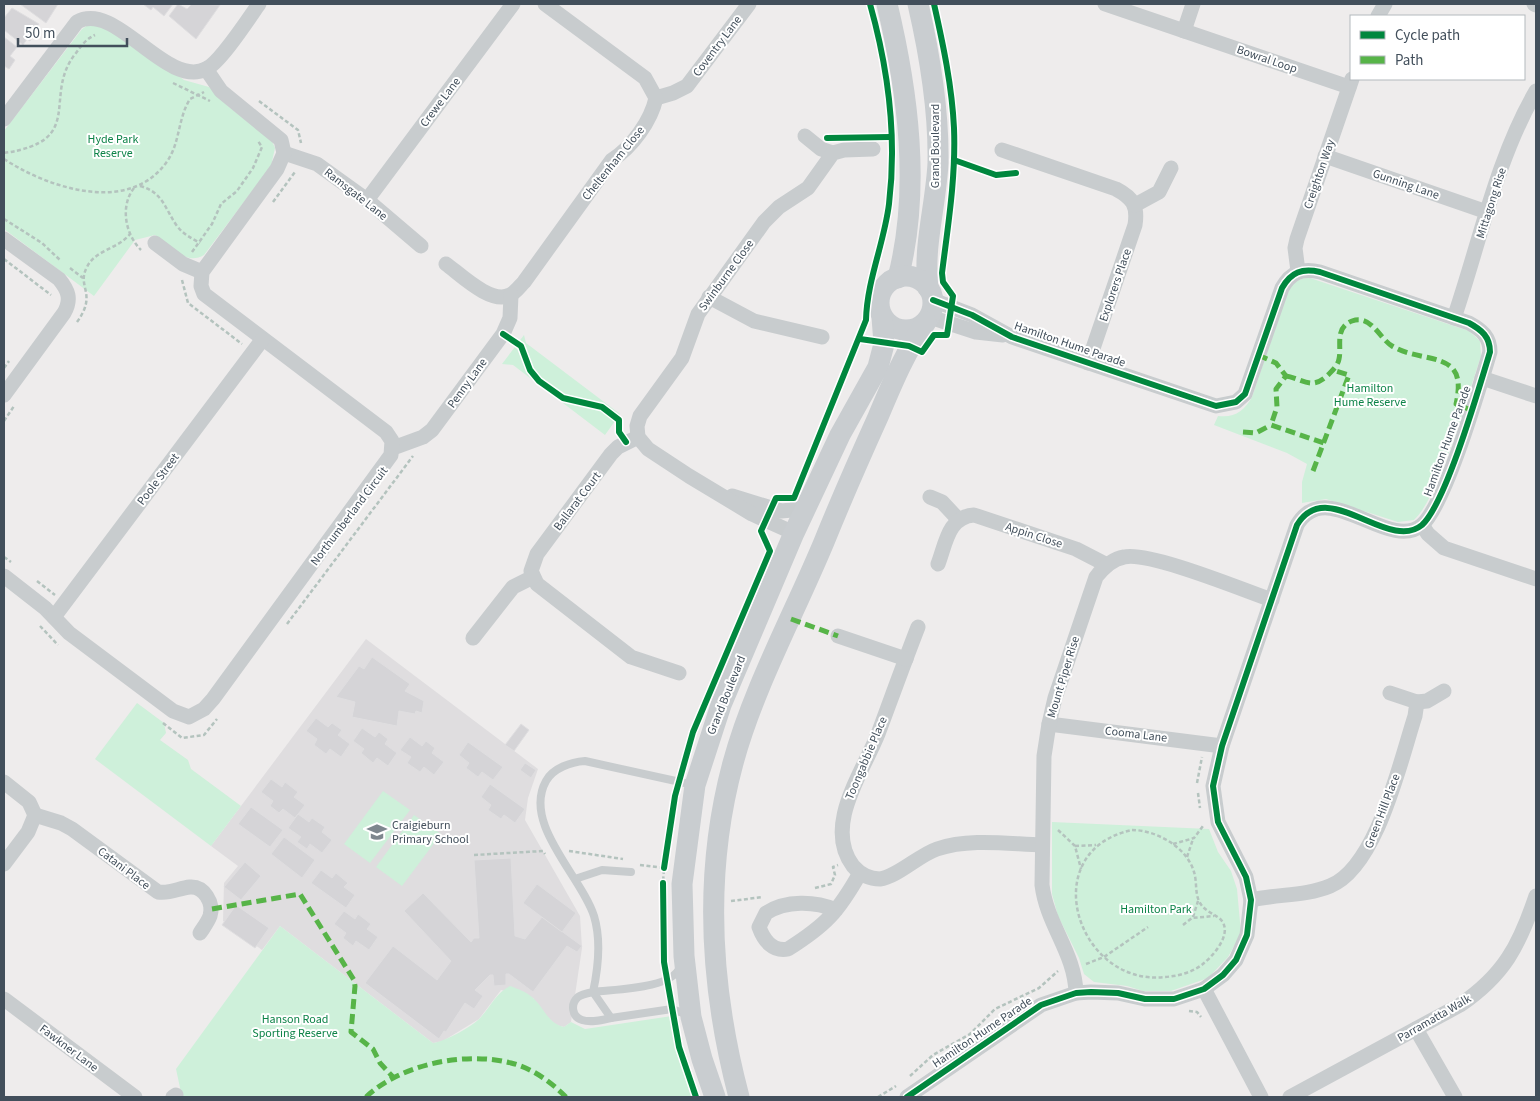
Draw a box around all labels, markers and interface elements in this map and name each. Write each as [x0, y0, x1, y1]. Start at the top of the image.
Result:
street label: Coventry Lane [689, 12, 746, 80]
scale bar [18, 15, 126, 47]
legend [1350, 15, 1525, 80]
text: 50 m [25, 23, 55, 44]
text: Cycle path [1395, 25, 1460, 46]
street label: Bowral Loop [1234, 41, 1300, 78]
text: Path [1395, 50, 1423, 71]
street label: Crewe Lane [416, 74, 465, 131]
street label: Grand Boulevard [927, 104, 944, 188]
street label: Cheltenham Close [578, 123, 649, 204]
park label: Hyde Park Reserve [88, 131, 138, 162]
street label: Creighton Way [1300, 137, 1339, 211]
street label: Ramsgate Lane [320, 164, 391, 225]
street label: Gunning Lane [1370, 165, 1441, 204]
street label: Mittagong Rise [1472, 166, 1511, 241]
street label: Swinburne Close [695, 236, 758, 314]
street label: Explorers Place [1095, 246, 1136, 324]
street label: Hamilton Hume Parade [1012, 317, 1128, 372]
street label: Penny Lane [443, 355, 491, 412]
park label: Hamilton Hume Reserve [1334, 380, 1406, 411]
street label: Hamilton Hume Parade [1420, 383, 1475, 499]
street label: Poole Street [133, 450, 184, 509]
street label: Northumberland Circuit [307, 463, 392, 569]
street label: Ballarat Court [550, 468, 605, 534]
street label: Appin Close [1003, 518, 1065, 553]
street label: Mount Piper Rise [1043, 634, 1084, 720]
street label: Grand Boulevard [703, 653, 750, 737]
street label: Toongabbie Place [841, 714, 892, 802]
street label: Cooma Lane [1104, 722, 1168, 747]
street label: Green Hill Place [1360, 771, 1405, 851]
place label: Craigieburn Primary School [392, 817, 469, 848]
school or university icon: Craigieburn Primary School [366, 821, 388, 843]
street label: Catani Place [94, 843, 153, 894]
park label: Hamilton Park [1120, 901, 1192, 918]
street label: Parramatta Walk [1394, 990, 1474, 1046]
street label: Hamilton Hume Parade [929, 993, 1035, 1072]
park label: Hanson Road Sporting Reserve [252, 1011, 338, 1042]
street label: Fawkner Lane [36, 1021, 102, 1076]

